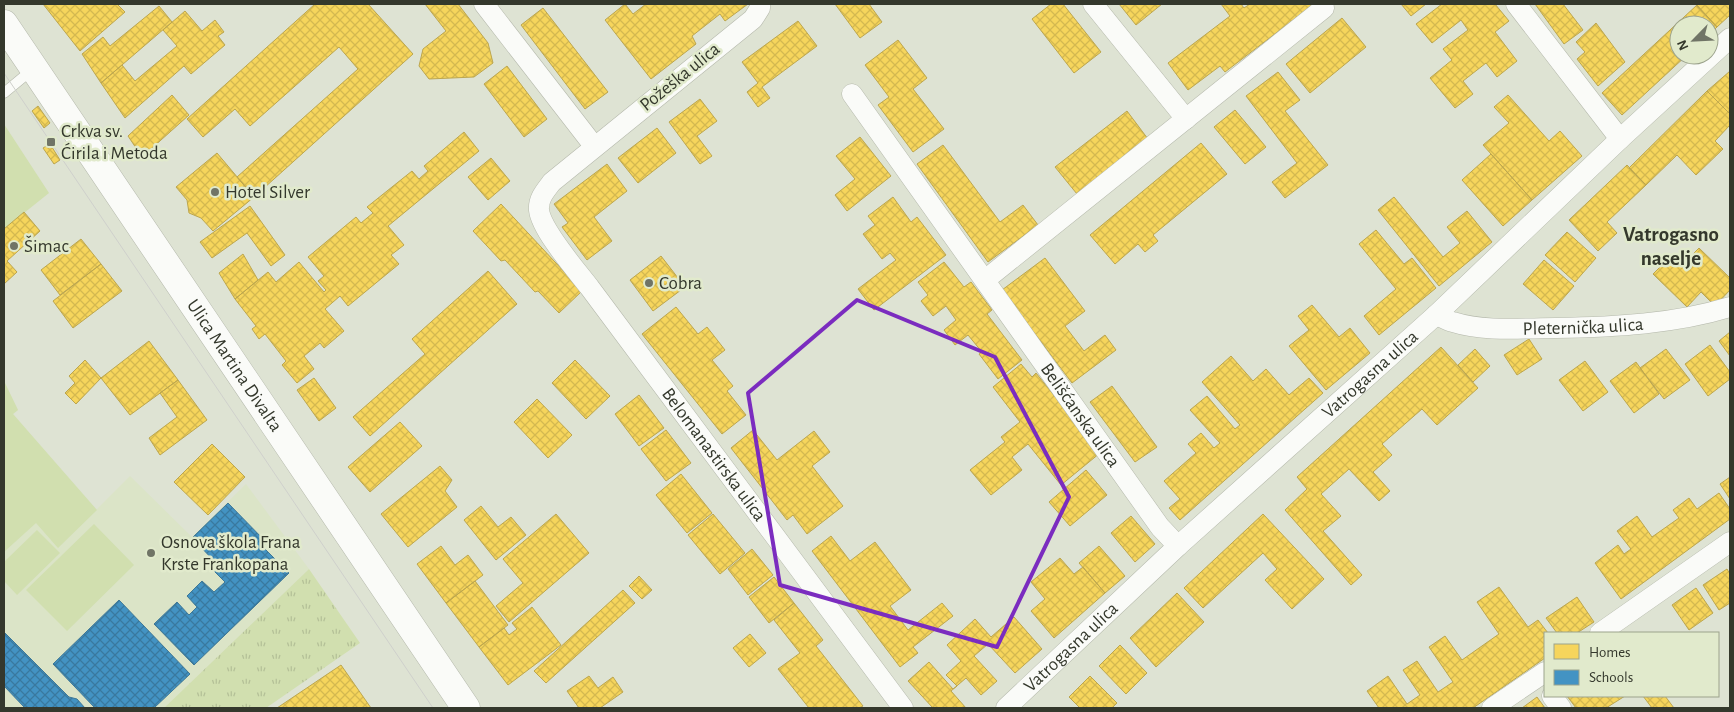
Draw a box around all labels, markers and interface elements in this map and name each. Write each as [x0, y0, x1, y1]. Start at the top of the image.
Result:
north arrow [1669, 15, 1719, 65]
text: N [1675, 38, 1691, 52]
street label: Požeška ulica [636, 39, 724, 115]
place label: Crkva sv. Ćirila i Metoda [61, 122, 168, 163]
marker: Crkva sv. Ćirila i Metoda [45, 136, 57, 148]
place label: Hotel Silver [225, 183, 310, 202]
marker: Hotel Silver [209, 186, 221, 198]
district label: Vatrogasno naselje [1623, 224, 1719, 269]
place label: Šimac [24, 235, 69, 256]
marker: Šimac [8, 240, 20, 252]
place label: Cobra [659, 274, 702, 293]
marker: Cobra [643, 277, 655, 289]
street label: Ulica Martina Divalta [183, 296, 286, 435]
street label: Pleternička ulica [1522, 314, 1644, 338]
street label: Vatrogasna ulica [1318, 326, 1422, 422]
street label: Belišćanska ulica [1037, 359, 1124, 471]
street label: Belomanastirska ulica [658, 384, 770, 525]
place label: Osnova škola Frana Krste Frankopana [161, 533, 301, 574]
marker: Osnova škola Frana Krste Frankopana [145, 547, 157, 559]
street label: Vatrogasna ulica [1020, 598, 1122, 696]
legend [1544, 632, 1719, 697]
text: Homes [1589, 645, 1631, 660]
text: Schools [1589, 670, 1633, 685]

